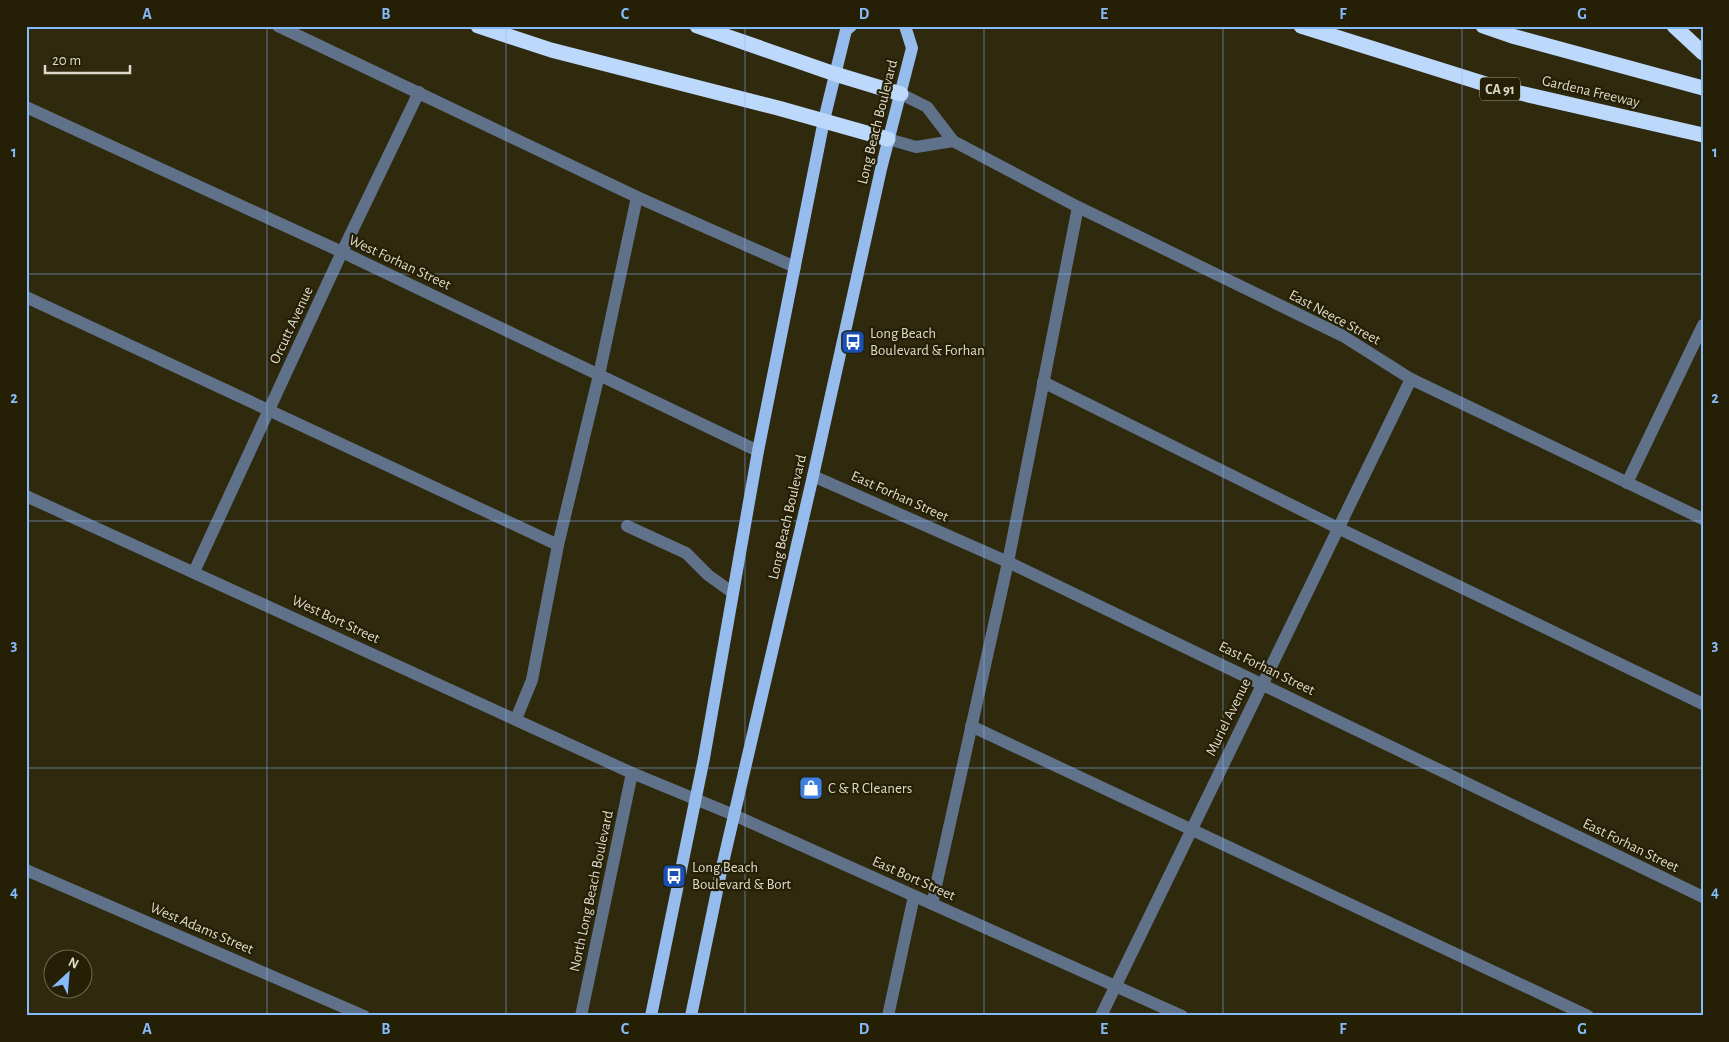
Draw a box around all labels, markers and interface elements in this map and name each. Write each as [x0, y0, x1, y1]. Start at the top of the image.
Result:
text: A [142, 6, 152, 22]
text: B [381, 6, 391, 22]
text: C [621, 6, 630, 22]
text: D [859, 6, 870, 22]
text: E [1100, 6, 1108, 22]
text: F [1339, 6, 1347, 22]
text: G [1577, 6, 1587, 22]
scale bar [45, 42, 130, 74]
text: 20 m [52, 53, 81, 68]
street label: Long Beach Boulevard [855, 58, 900, 186]
street label: Gardena Freeway [1541, 73, 1642, 110]
road number: CA 91 [1480, 78, 1520, 100]
text: 1 [11, 144, 17, 160]
text: 1 [1712, 144, 1718, 160]
street label: West Forhan Street [346, 232, 453, 293]
street label: Orcutt Avenue [267, 284, 316, 366]
street label: East Neece Street [1287, 287, 1383, 348]
place label: Long Beach Boulevard & Forhan [870, 326, 985, 358]
bus stop icon: Long Beach Boulevard & Forhan [840, 329, 866, 355]
text: 2 [10, 390, 18, 406]
text: 2 [1711, 390, 1719, 406]
street label: Long Beach Boulevard [766, 453, 809, 581]
street label: East Forhan Street [849, 468, 951, 525]
street label: West Bort Street [290, 593, 382, 646]
text: 3 [11, 637, 18, 653]
text: 3 [1712, 637, 1719, 653]
street label: East Forhan Street [1216, 639, 1317, 698]
street label: Muriel Avenue [1203, 676, 1254, 758]
shop icon: C & R Cleaners [798, 775, 824, 801]
place label: C & R Cleaners [828, 781, 912, 796]
street label: North Long Beach Boulevard [567, 809, 616, 973]
street label: East Forhan Street [1580, 816, 1681, 875]
street label: East Bort Street [870, 853, 958, 904]
place label: Long Beach Boulevard & Bort [692, 860, 791, 892]
bus stop icon: Long Beach Boulevard & Bort [661, 863, 687, 889]
text: 4 [10, 884, 18, 900]
text: 4 [1711, 884, 1719, 900]
street label: West Adams Street [148, 900, 256, 957]
north arrow [42, 950, 92, 1000]
text: N [66, 955, 81, 972]
text: A [142, 1021, 152, 1037]
text: B [381, 1021, 391, 1037]
text: C [621, 1021, 630, 1037]
text: D [859, 1021, 870, 1037]
text: E [1100, 1021, 1108, 1037]
text: F [1339, 1021, 1347, 1037]
text: G [1577, 1021, 1587, 1037]

